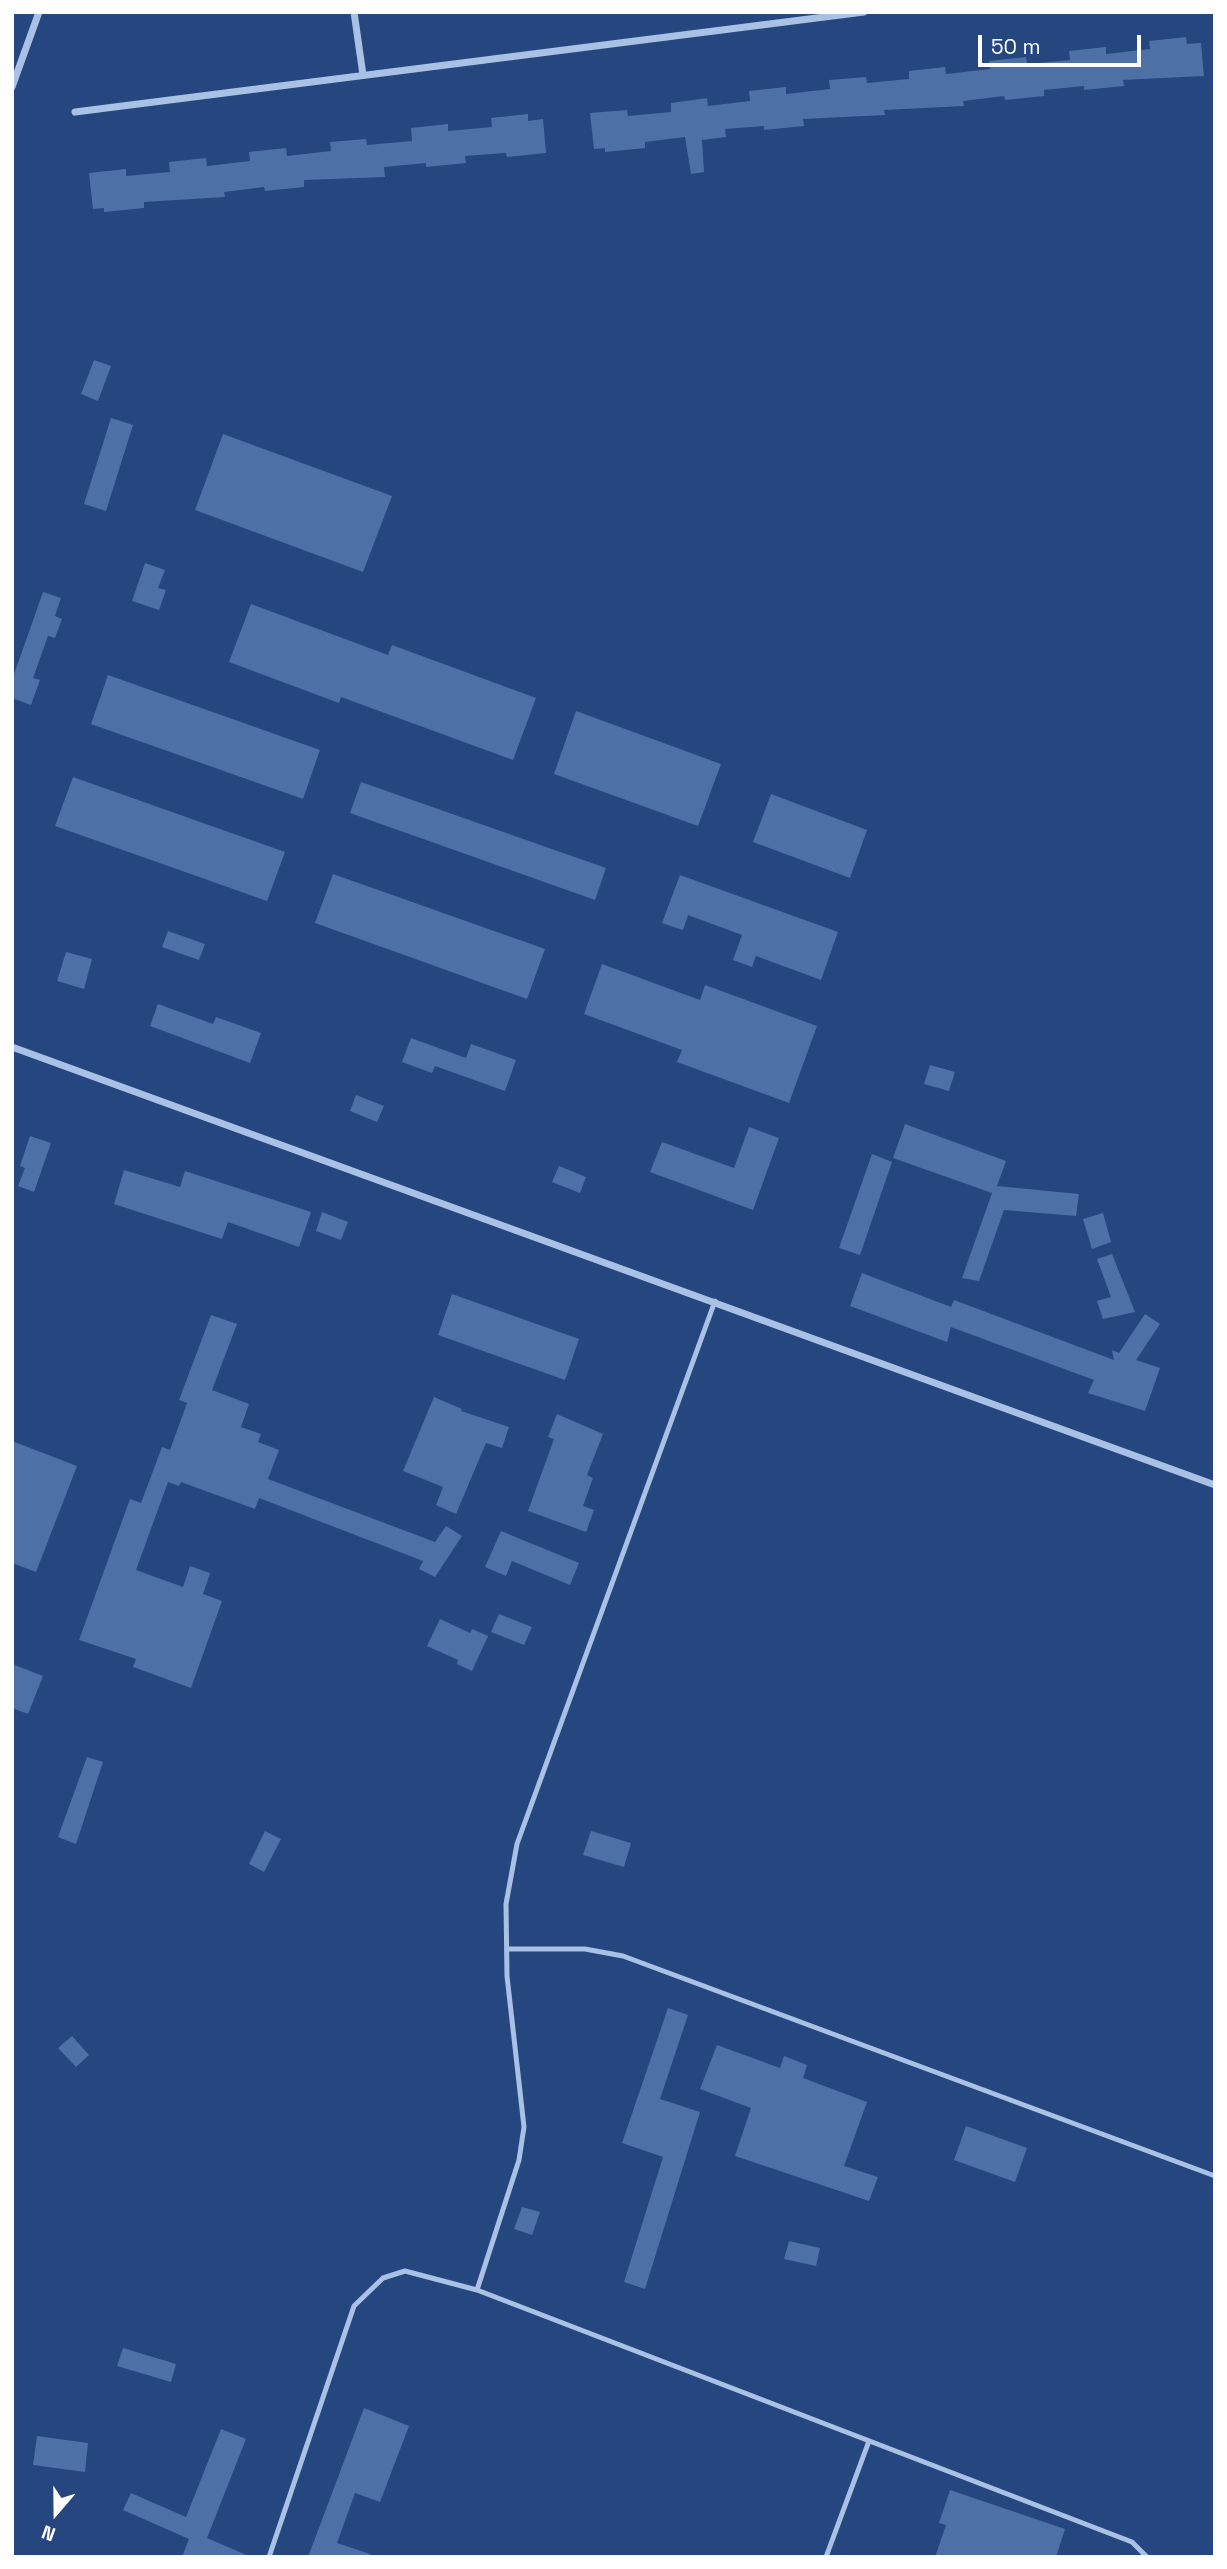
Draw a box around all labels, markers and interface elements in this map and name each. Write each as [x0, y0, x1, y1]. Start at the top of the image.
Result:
scale bar [982, 21, 1145, 65]
text: 50 m [991, 33, 1041, 60]
north arrow [21, 2478, 91, 2548]
text: N [38, 2519, 59, 2547]

